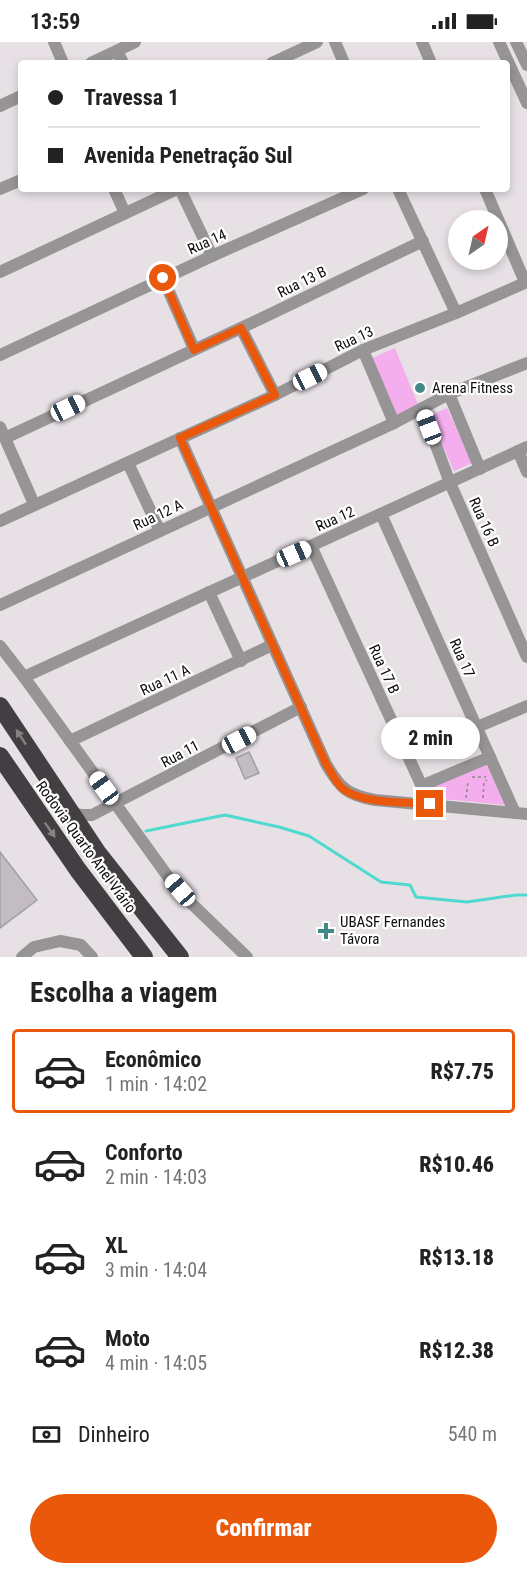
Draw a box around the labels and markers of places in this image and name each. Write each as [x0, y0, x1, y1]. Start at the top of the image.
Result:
place label: Arena Fitness [432, 379, 513, 397]
marker: Arena Fitness [413, 381, 427, 395]
place label: UBASF Fernandes Távora [340, 913, 446, 948]
marker: UBASF Fernandes Távora [317, 922, 335, 940]

